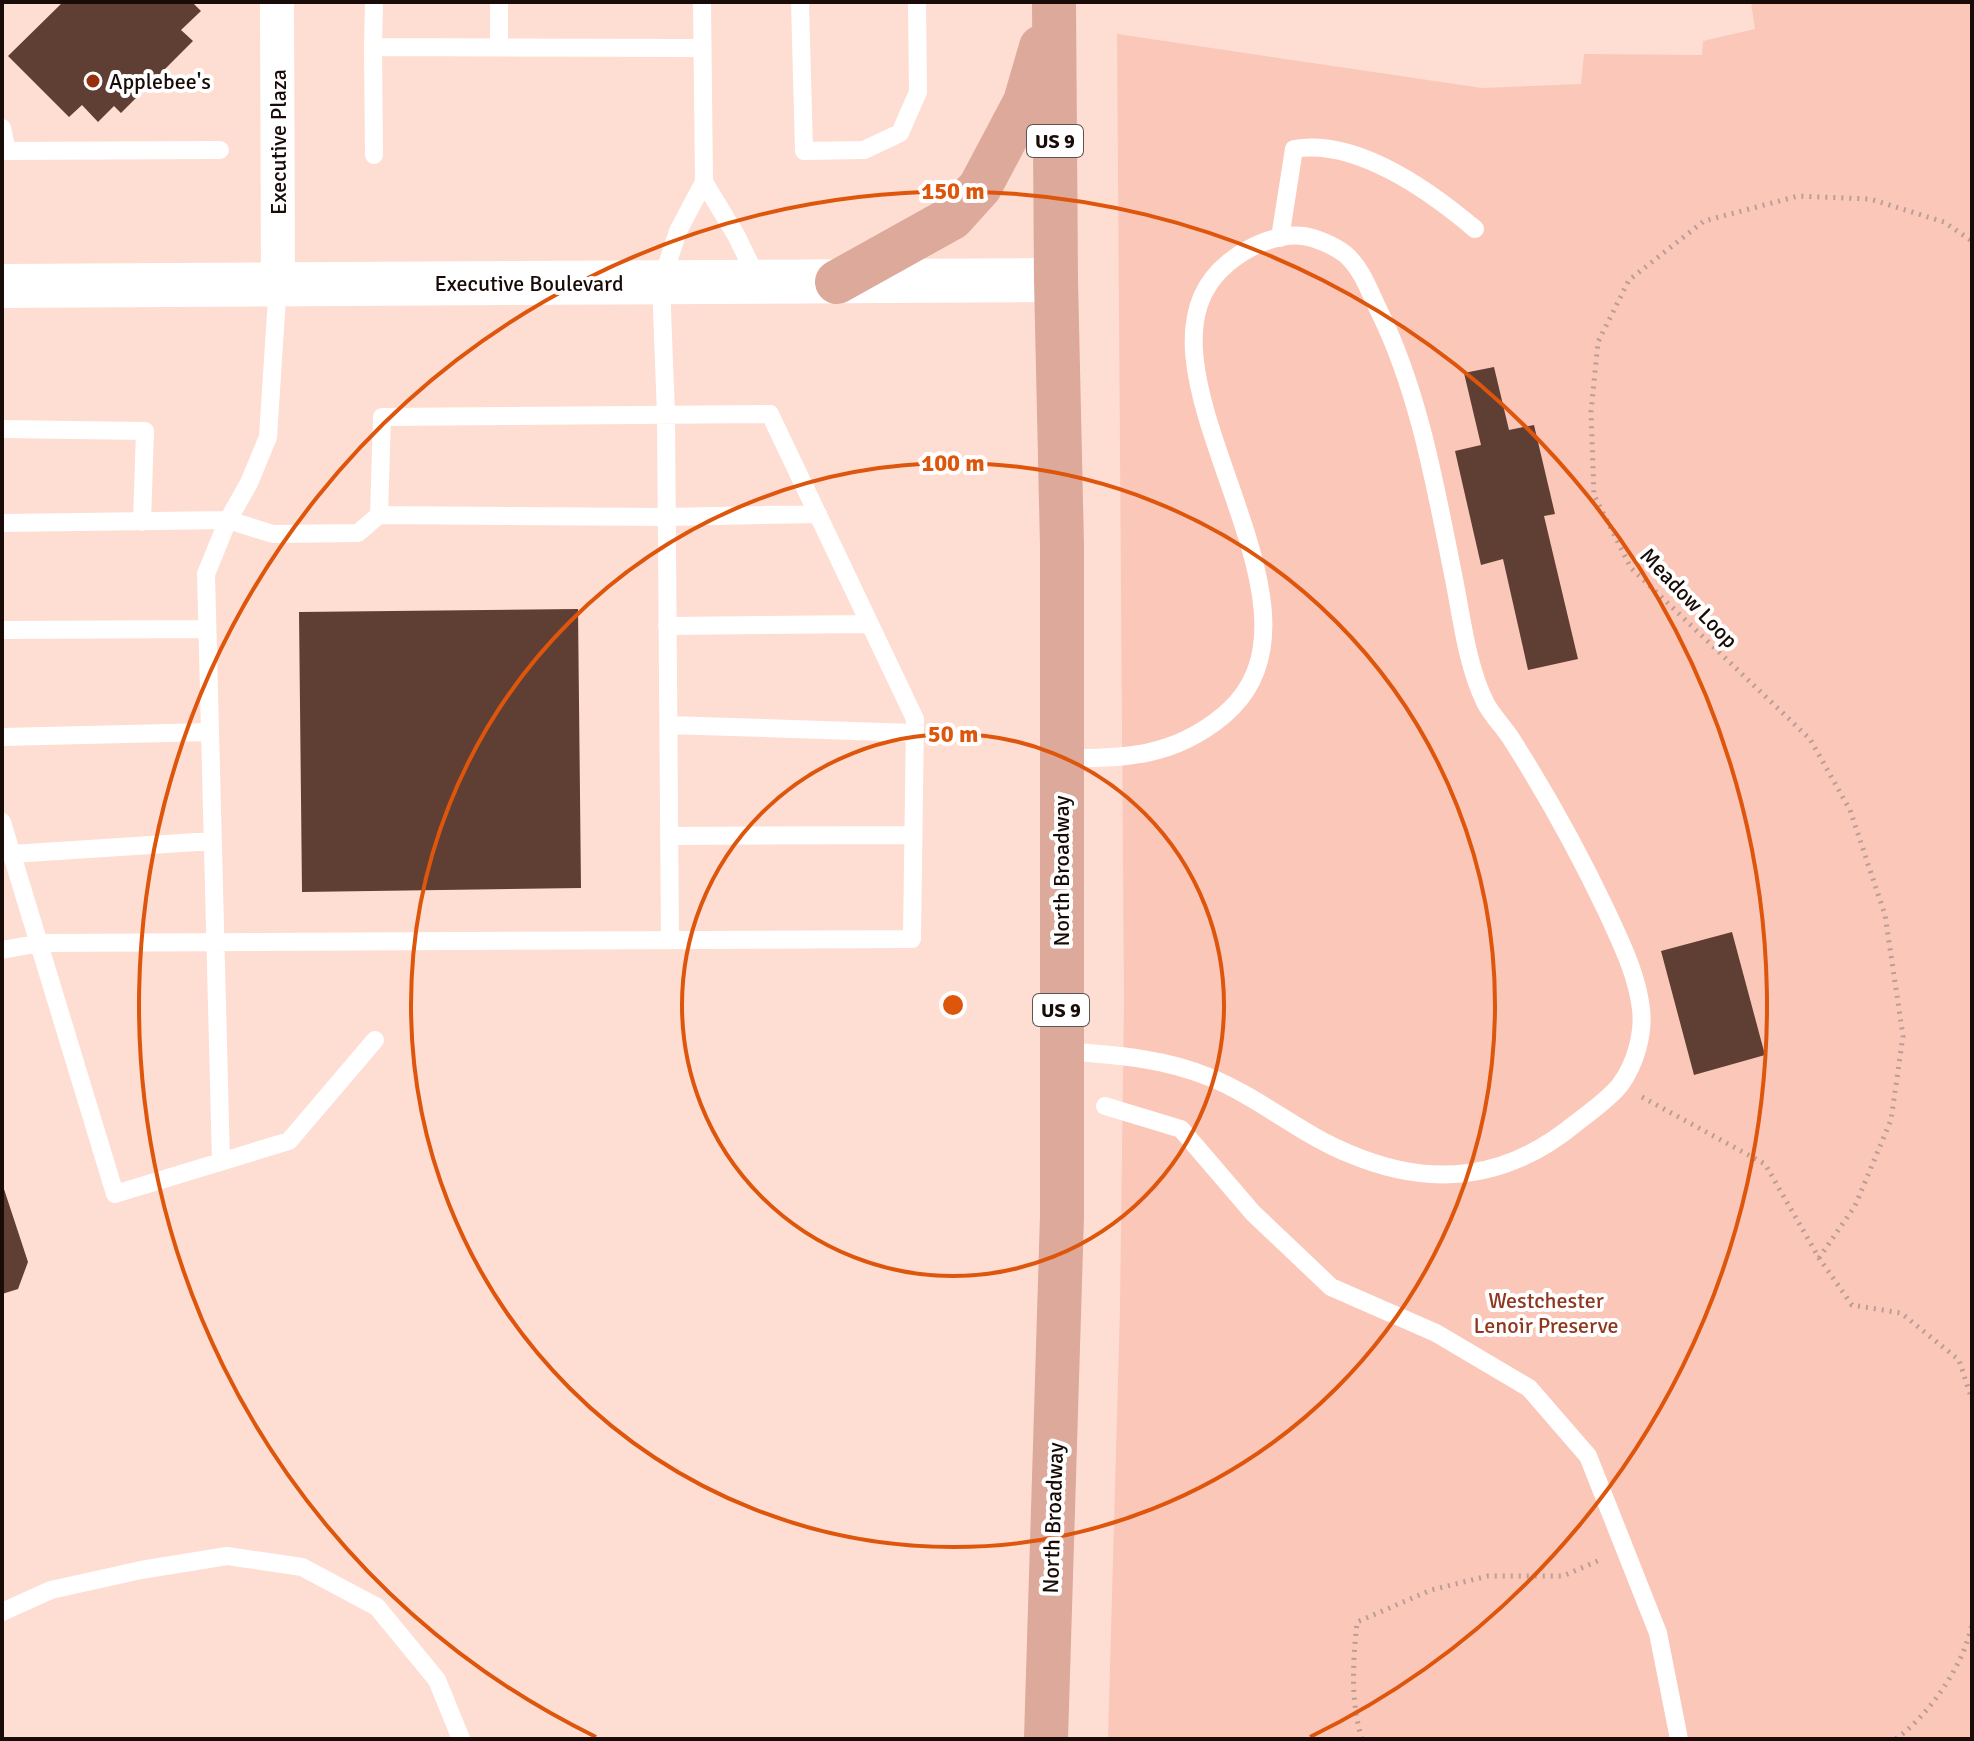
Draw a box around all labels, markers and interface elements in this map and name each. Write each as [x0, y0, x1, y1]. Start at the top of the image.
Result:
place label: Applebee's [109, 68, 211, 95]
street label: Executive Plaza [265, 69, 292, 215]
marker: Applebee's [84, 72, 102, 90]
road number: US 9 [1027, 125, 1083, 157]
text: 150 m [921, 176, 985, 206]
street label: Executive Boulevard [434, 270, 624, 297]
text: 100 m [921, 448, 985, 478]
street label: Meadow Loop [1635, 542, 1743, 654]
text: 50 m [928, 719, 978, 749]
street label: North Broadway [1048, 795, 1075, 947]
centre of rings [939, 991, 967, 1019]
road number: US 9 [1033, 994, 1089, 1026]
park label: Westchester Lenoir Preserve [1473, 1287, 1619, 1339]
street label: North Broadway [1037, 1441, 1069, 1594]

